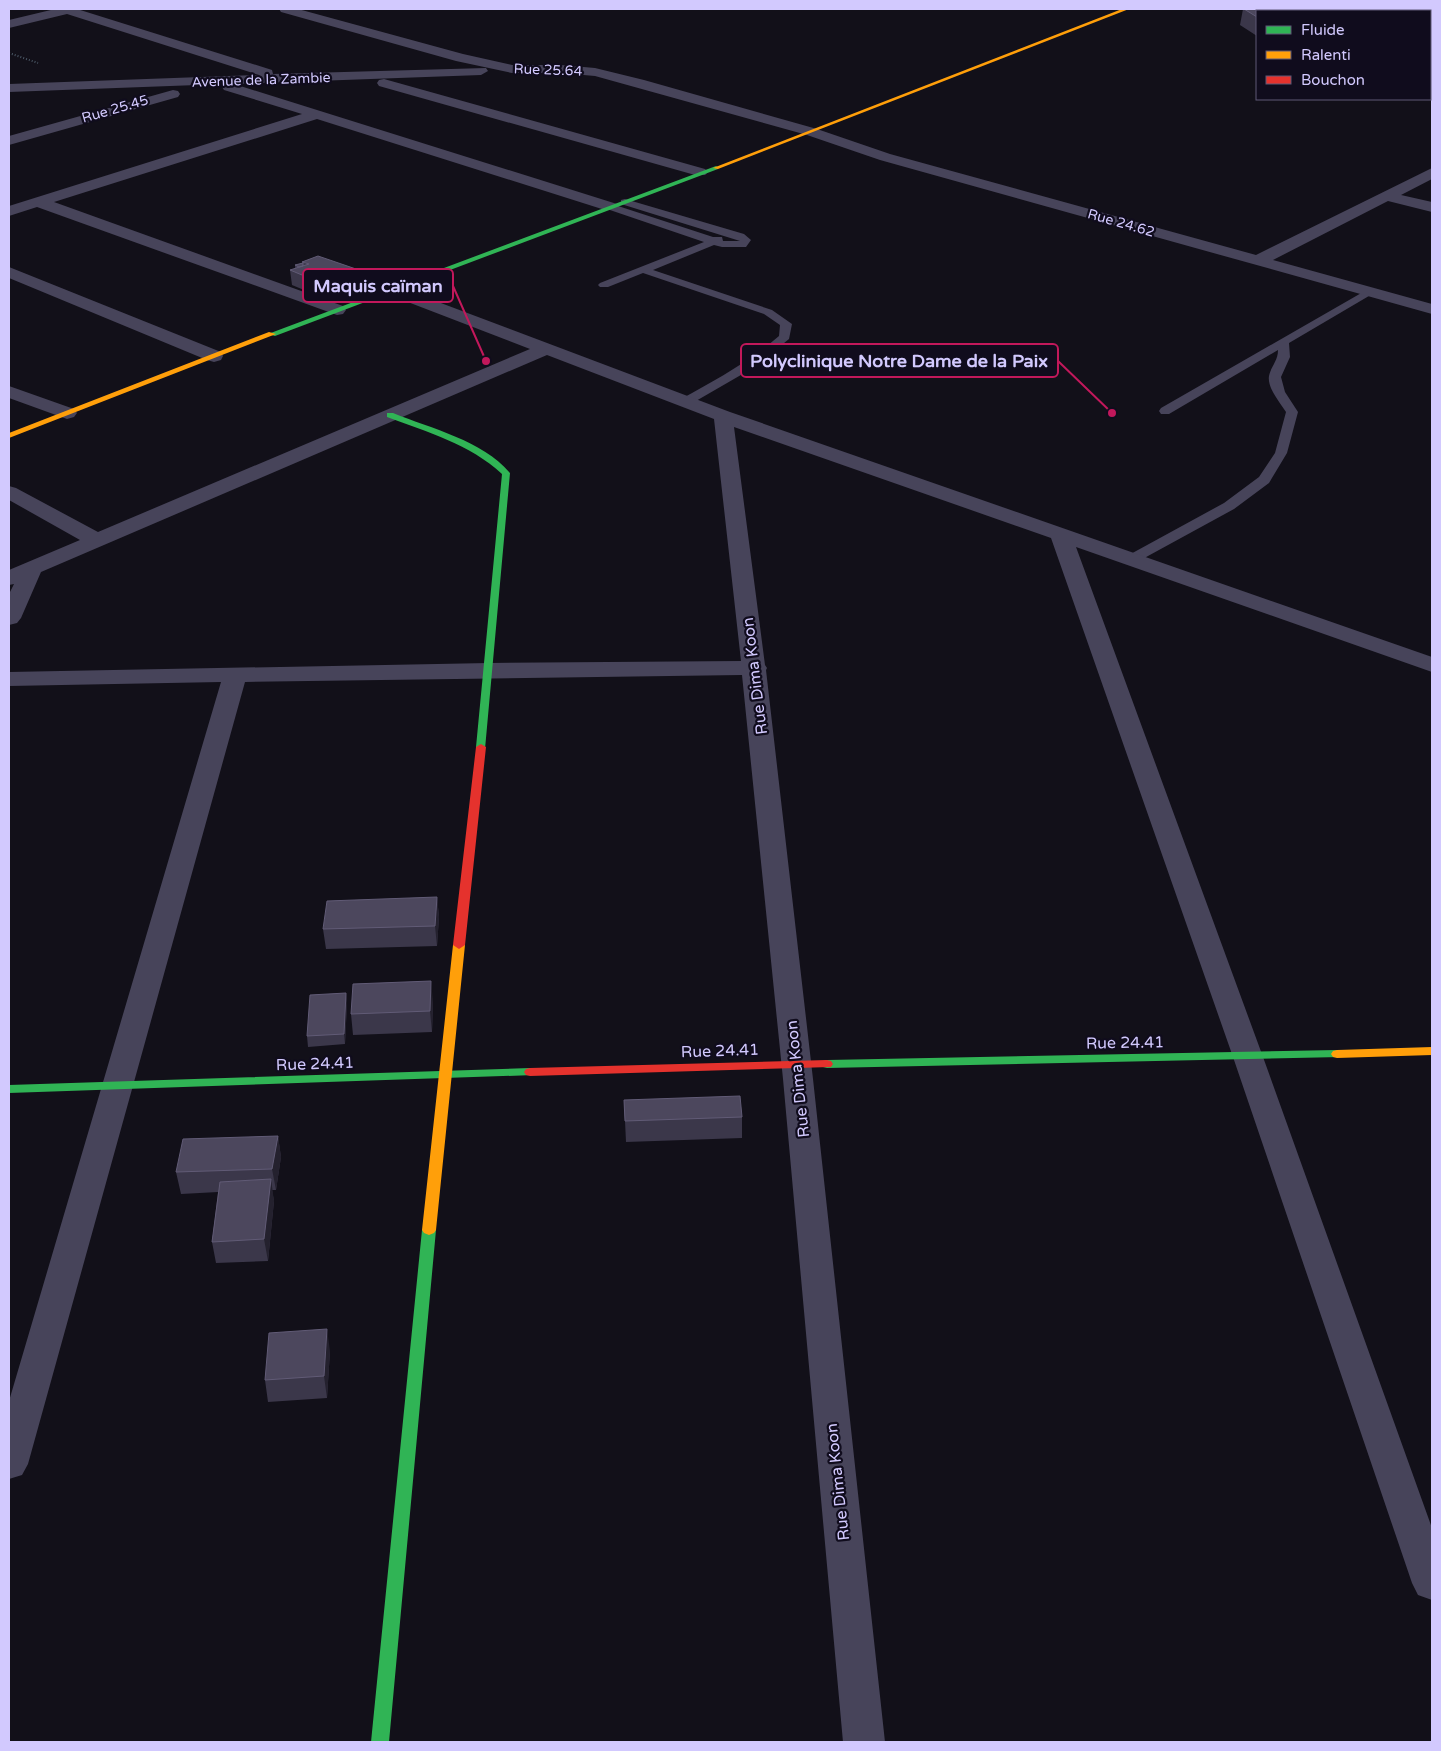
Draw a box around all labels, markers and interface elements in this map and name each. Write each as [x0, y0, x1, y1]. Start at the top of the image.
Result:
legend [1256, 10, 1431, 100]
text: Fluide [1301, 21, 1345, 39]
text: Ralenti [1301, 46, 1351, 64]
street label: Rue 25.64 [513, 60, 583, 80]
street label: Avenue de la Zambie [191, 69, 331, 91]
text: Bouchon [1301, 71, 1365, 89]
street label: Rue 25.45 [80, 91, 150, 127]
street label: Rue 24.62 [1086, 205, 1156, 241]
callout: Maquis caïman [303, 269, 453, 302]
text: Maquis caïman [313, 275, 443, 297]
callout: Polyclinique Notre Dame de la Paix [741, 344, 1058, 377]
text: Polyclinique Notre Dame de la Paix [750, 350, 1048, 372]
street label: Rue Dima Koon [738, 616, 772, 736]
street label: Rue Dima Koon [782, 1019, 814, 1139]
street label: Rue 24.41 [1086, 1032, 1164, 1054]
street label: Rue 24.41 [680, 1040, 760, 1062]
street label: Rue 24.41 [275, 1053, 355, 1075]
street label: Rue Dima Koon [822, 1422, 854, 1542]

